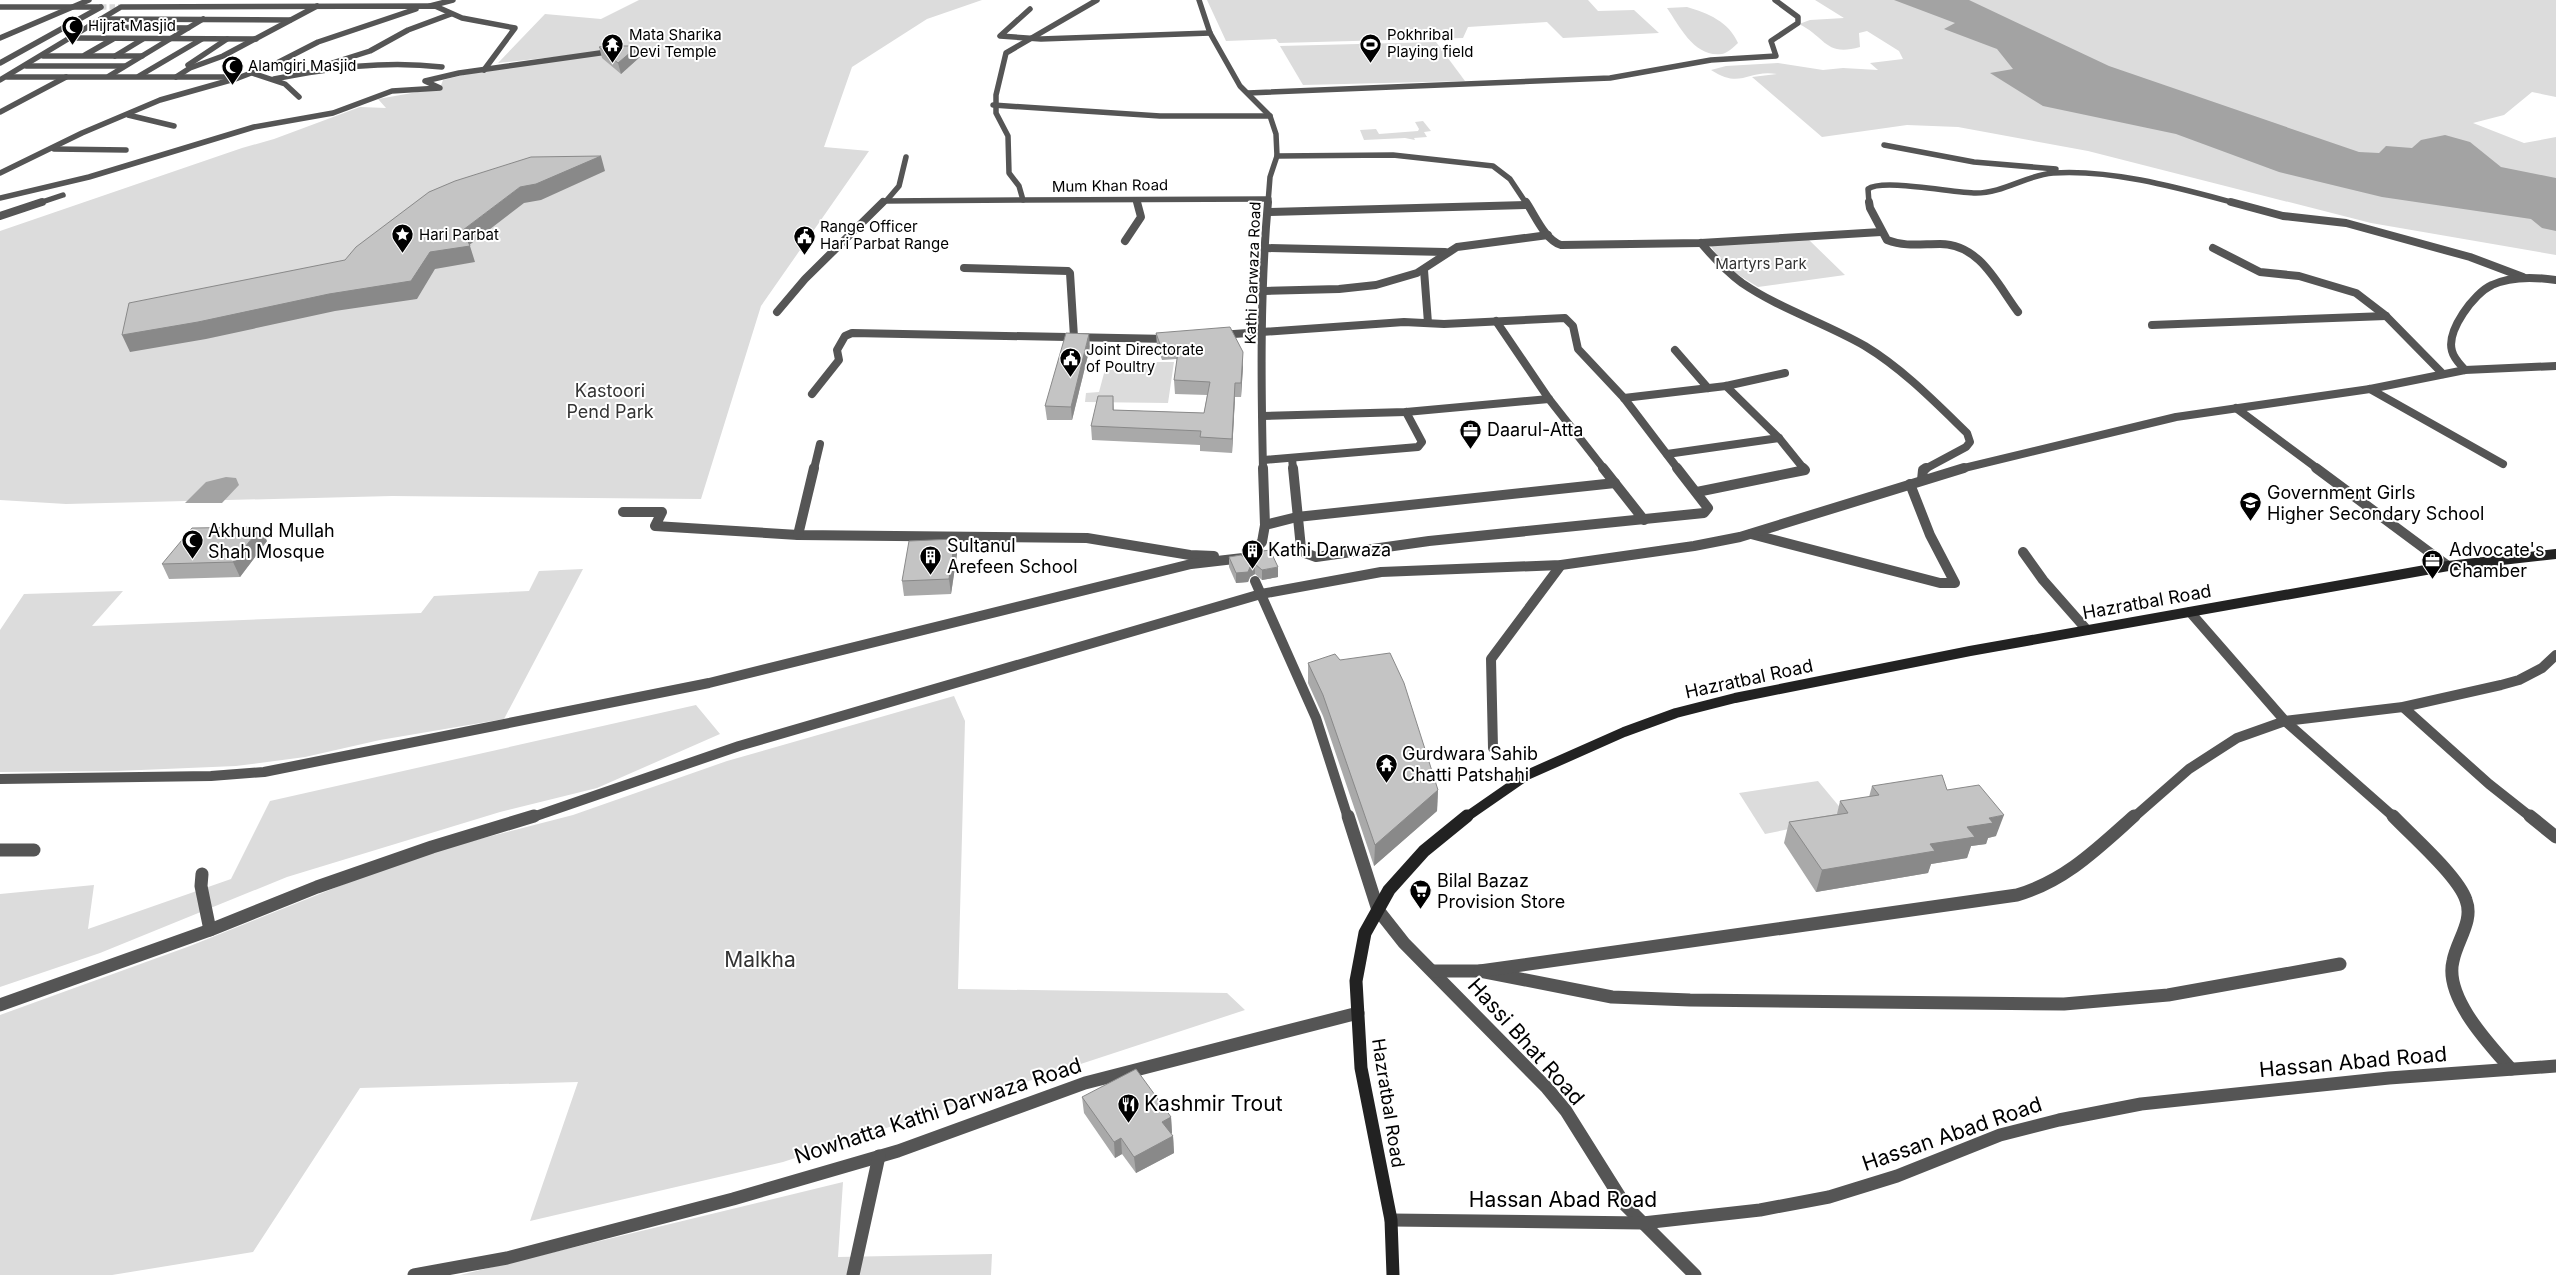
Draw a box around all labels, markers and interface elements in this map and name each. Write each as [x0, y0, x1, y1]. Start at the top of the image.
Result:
mosque icon: Hijrat Masjid [60, 14, 84, 45]
place label: Hijrat Masjid [88, 16, 176, 35]
place label: Mata Sharika Devi Temple [629, 25, 722, 61]
place label: Pokhribal Playing field [1387, 25, 1474, 61]
temple icon: Mata Sharika Devi Temple [601, 32, 625, 63]
sports icon: Pokhribal Playing field [1359, 32, 1383, 63]
mosque icon: Alamgiri Masjid [220, 54, 244, 85]
place label: Alamgiri Masjid [248, 56, 356, 75]
street label: Mum Khan Road [1052, 175, 1168, 196]
street label: Kathi Darwaza Road [1241, 201, 1264, 345]
place label: Range Officer Hari Parbat Range [820, 217, 949, 253]
place icon: Hari Parbat [391, 223, 415, 254]
public building icon: Range Officer Hari Parbat Range [792, 224, 816, 255]
place label: Hari Parbat [419, 225, 499, 244]
park label: Martyrs Park [1715, 254, 1807, 273]
place label: Joint Directorate of Poultry [1086, 340, 1204, 376]
public building icon: Joint Directorate of Poultry [1058, 347, 1082, 378]
park label: Kastoori Pend Park [566, 380, 654, 422]
office icon: Daarul-Atta [1459, 418, 1483, 449]
place label: Daarul-Atta [1487, 419, 1583, 440]
place label: Government Girls Higher Secondary School [2267, 482, 2484, 524]
school or university icon: Government Girls Higher Secondary School [2239, 491, 2263, 522]
place label: Akhund Mullah Shah Mosque [208, 520, 335, 562]
mosque icon: Akhund Mullah Shah Mosque [180, 529, 204, 560]
place label: Sultanul Arefeen School [947, 535, 1078, 577]
building icon: Kathi Darwaza [1240, 538, 1264, 569]
place label: Kathi Darwaza [1268, 539, 1391, 560]
place label: Advocate's Chamber [2449, 539, 2545, 581]
building icon: Sultanul Arefeen School [919, 544, 943, 575]
office icon: Advocate's Chamber [2421, 548, 2445, 579]
street label: Hazratbal Road [2081, 580, 2213, 623]
street label: Hazratbal Road [1683, 655, 1815, 702]
place label: Gurdwara Sahib Chatti Patshahi [1402, 743, 1538, 785]
temple icon: Gurdwara Sahib Chatti Patshahi [1374, 752, 1398, 783]
place label: Bilal Bazaz Provision Store [1437, 870, 1565, 912]
supermarket icon: Bilal Bazaz Provision Store [1409, 879, 1433, 910]
park label: Malkha [724, 947, 796, 972]
street label: Hassi Bhat Road [1463, 973, 1590, 1110]
street label: Hazratbal Road [1368, 1037, 1409, 1169]
street label: Hassan Abad Road [2258, 1041, 2448, 1082]
street label: Nowhatta Kathi Darwaza Road [791, 1052, 1085, 1169]
place label: Kashmir Trout [1144, 1091, 1283, 1116]
street label: Hassan Abad Road [1859, 1091, 2045, 1176]
restaurant icon: Kashmir Trout [1116, 1092, 1140, 1123]
street label: Hassan Abad Road [1469, 1187, 1657, 1212]

